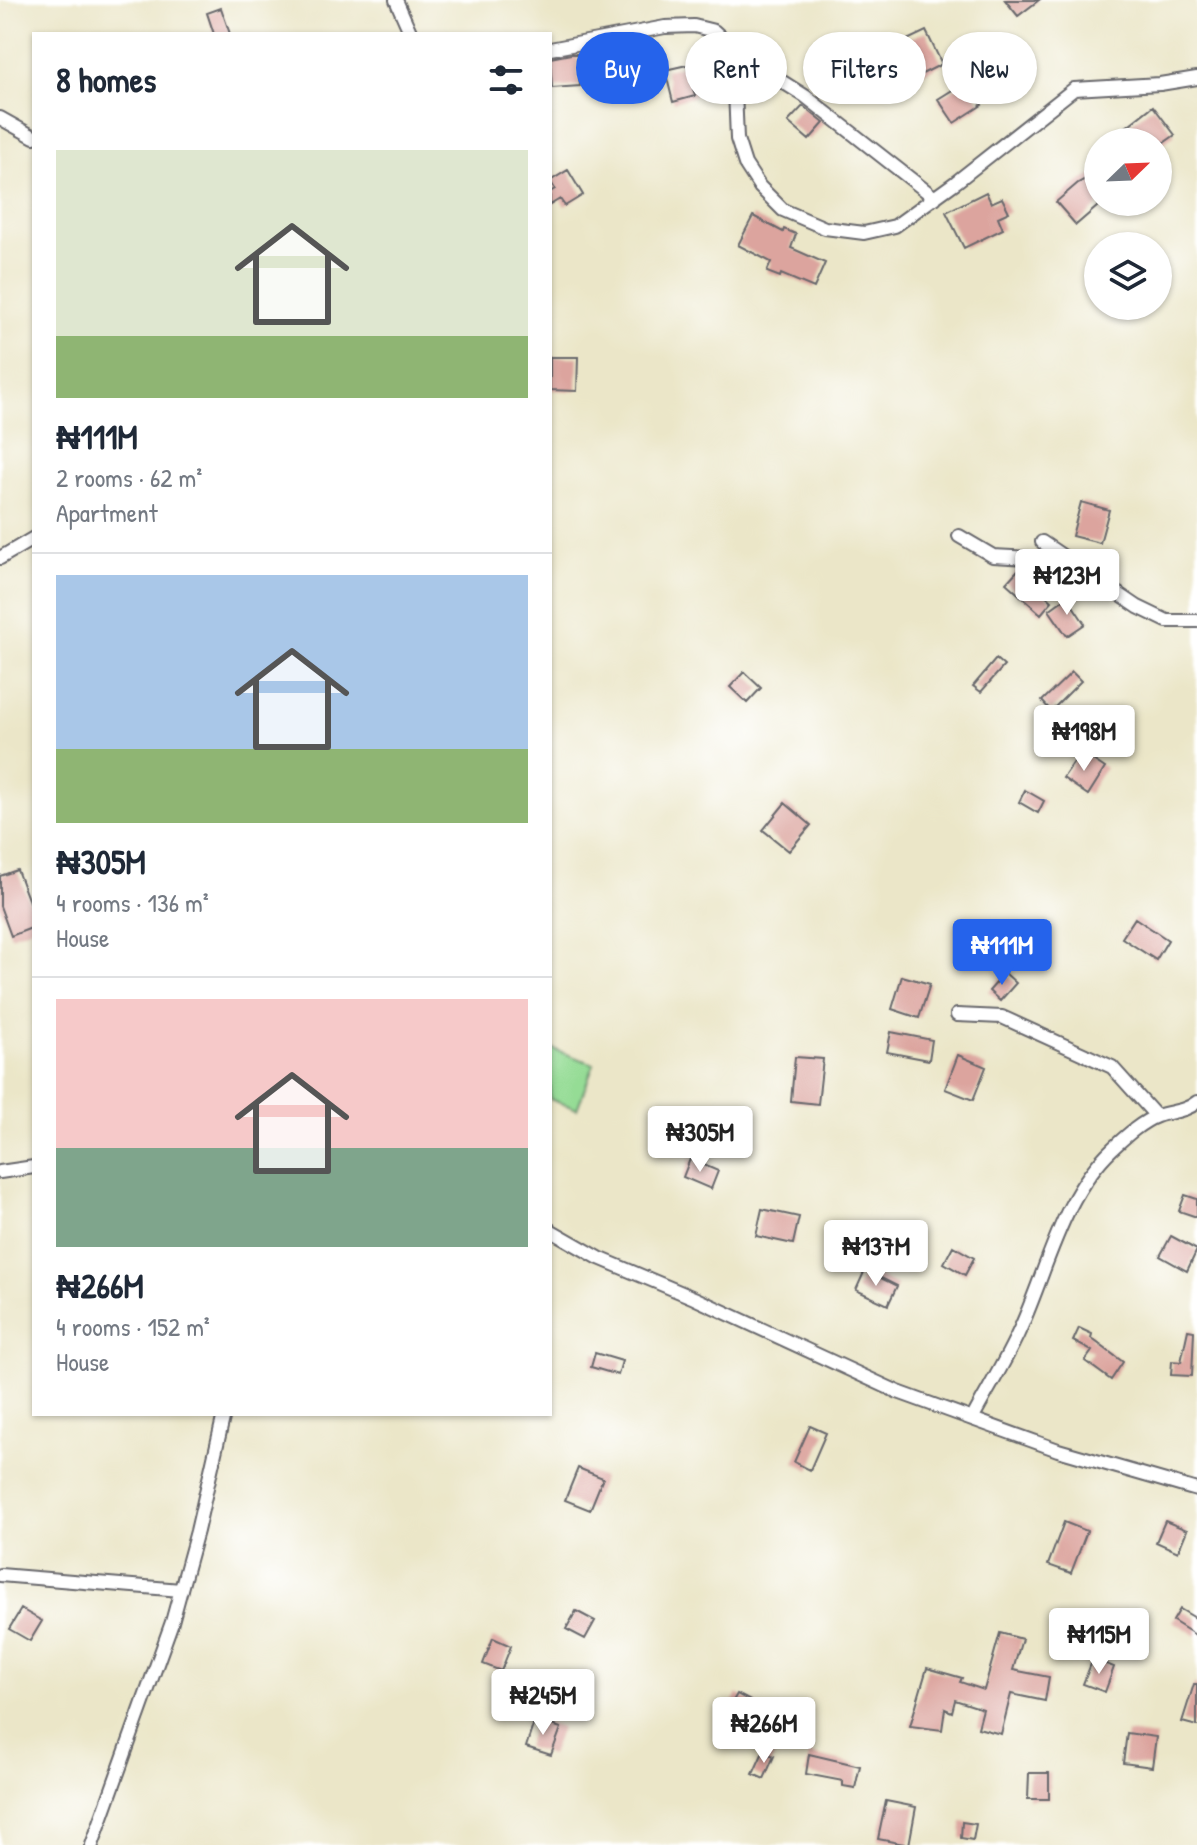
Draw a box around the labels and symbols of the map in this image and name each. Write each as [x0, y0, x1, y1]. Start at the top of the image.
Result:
north arrow [1084, 128, 1172, 216]
pin: ₦123M [1011, 549, 1123, 617]
pin: ₦198M [1028, 705, 1140, 773]
pin: ₦111M [946, 919, 1058, 987]
pin: ₦305M [644, 1106, 756, 1174]
pin: ₦137M [820, 1220, 932, 1288]
pin: ₦115M [1043, 1608, 1155, 1676]
pin: ₦245M [487, 1669, 599, 1737]
pin: ₦266M [708, 1697, 820, 1765]

